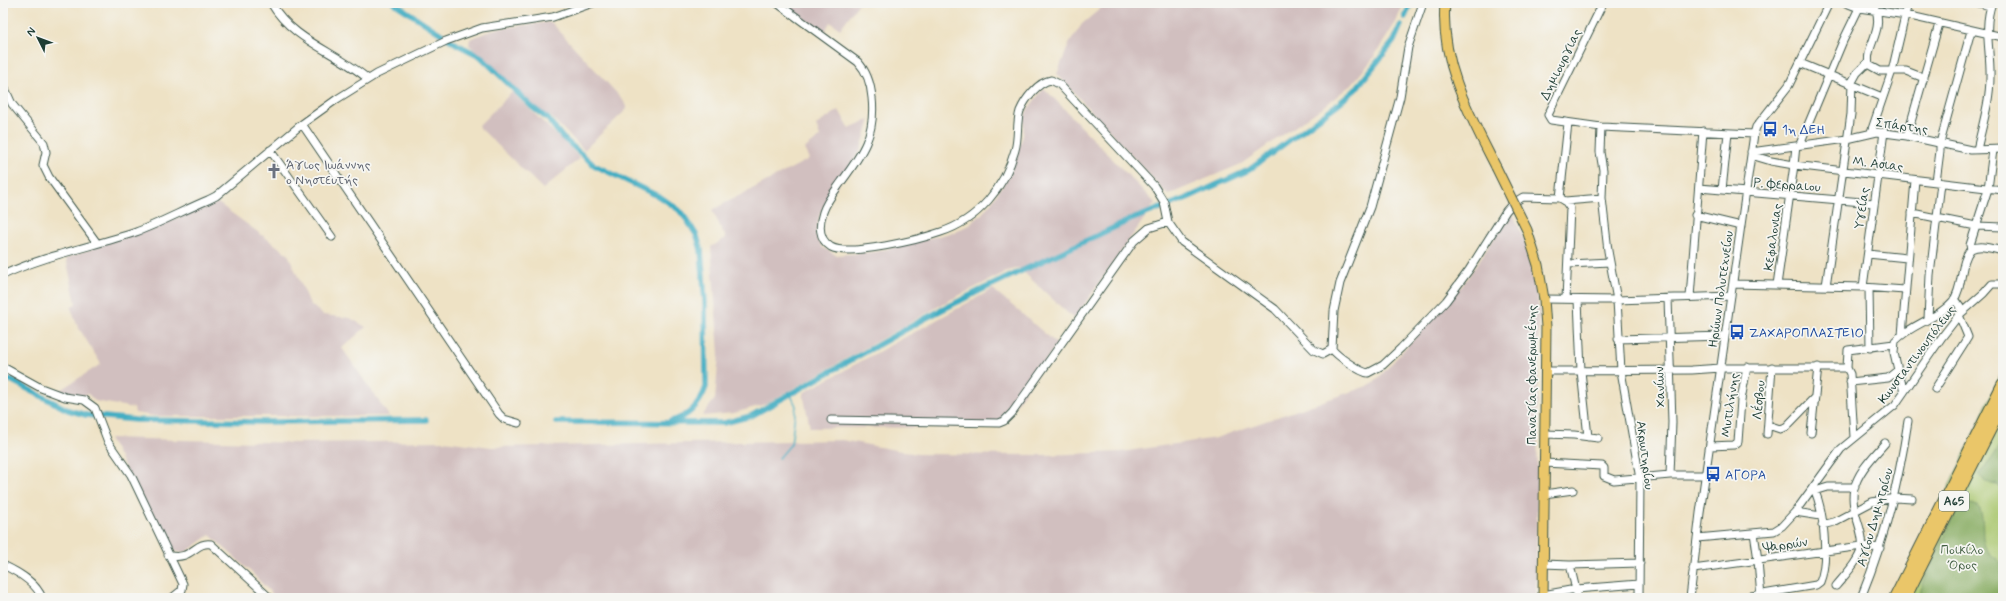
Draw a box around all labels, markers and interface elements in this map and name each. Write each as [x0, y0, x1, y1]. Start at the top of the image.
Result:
north arrow [18, 18, 58, 58]
text: N [24, 25, 39, 39]
street label: Δημιουργιας [1537, 26, 1586, 103]
street label: Σπάρτης [1875, 114, 1929, 139]
bus stop icon: 1η ΔΕΗ [1761, 120, 1779, 138]
place label: 1η ΔΕΗ [1782, 122, 1825, 139]
street label: Μ. Ασιας [1851, 153, 1904, 176]
place label: Άγιος Ιωάννης ο Νηστευτής [286, 157, 371, 189]
church icon: Άγιος Ιωάννης ο Νηστευτής [265, 162, 283, 180]
street label: Ρ. Φερραιου [1753, 175, 1821, 196]
street label: Υγείας [1851, 186, 1874, 230]
street label: Κεφαλονιας [1760, 202, 1787, 272]
street label: Ηρώων Πολυτεχνείου [1705, 230, 1738, 349]
street label: Κωνσταντινουπόλεως [1875, 302, 1960, 408]
street label: Παναγίας Φανερωμένης [1524, 305, 1541, 445]
bus stop icon: ΖΑΧΑΡΟΠΛΑΣΤΕΙΟ [1728, 323, 1746, 341]
place label: ΖΑΧΑΡΟΠΛΑΣΤΕΙΟ [1749, 325, 1864, 342]
street label: Χανίων [1651, 366, 1670, 408]
street label: Μυτιλήνης [1718, 372, 1743, 438]
street label: Λέσβου [1749, 380, 1770, 421]
street label: Ακρωτηρίου [1632, 420, 1657, 491]
bus stop icon: ΑΓΟΡΑ [1704, 465, 1722, 483]
street label: Αγίου Δημητρίου [1853, 466, 1898, 569]
place label: ΑΓΟΡΑ [1725, 467, 1766, 484]
road number: Α65 [1939, 491, 1969, 511]
street label: Ψαρρών [1761, 534, 1809, 557]
park label: Ποικίλο Όρος [1941, 542, 1984, 574]

